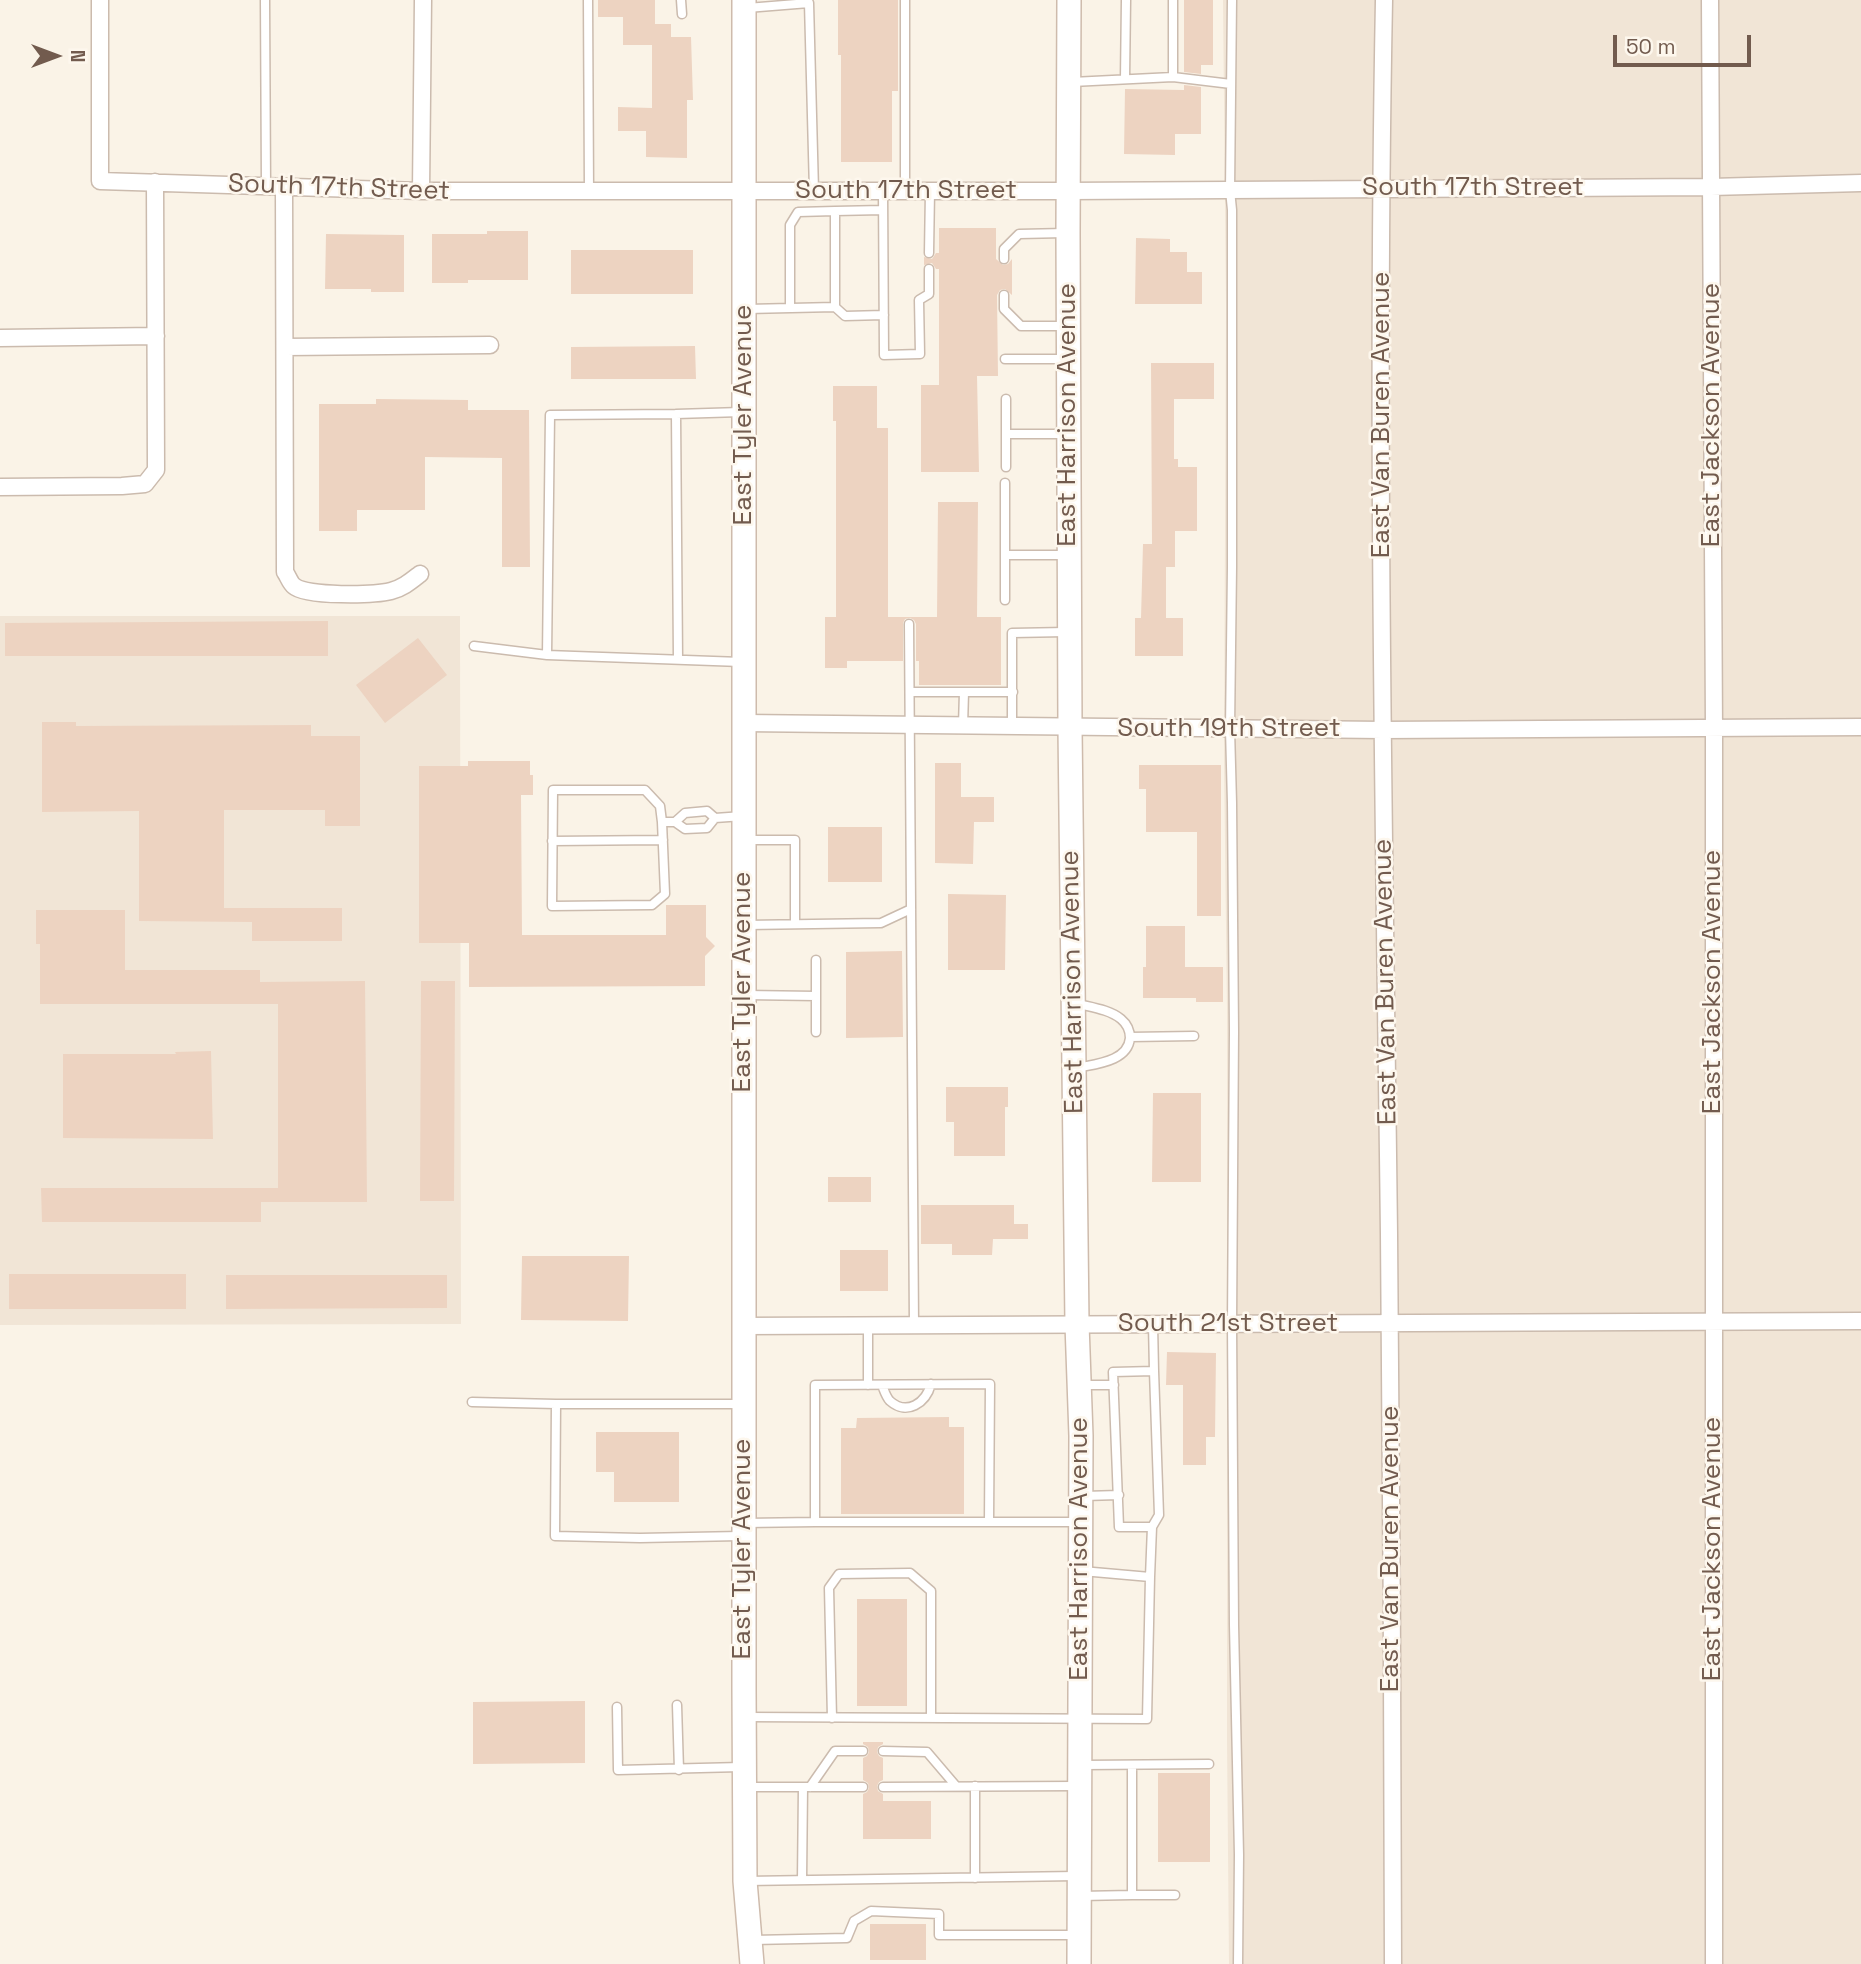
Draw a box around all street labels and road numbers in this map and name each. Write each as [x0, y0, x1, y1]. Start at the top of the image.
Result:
street label: South 17th Street [227, 169, 451, 207]
street label: South 17th Street [1362, 172, 1584, 204]
street label: South 17th Street [795, 175, 1017, 207]
street label: East Van Buren Avenue [1366, 272, 1398, 558]
street label: East Harrison Avenue [1052, 283, 1084, 547]
street label: East Jackson Avenue [1696, 283, 1728, 547]
street label: East Tyler Avenue [728, 305, 760, 525]
street label: South 19th Street [1117, 713, 1341, 745]
street label: East Van Buren Avenue [1368, 838, 1404, 1126]
street label: East Harrison Avenue [1055, 850, 1091, 1114]
street label: East Jackson Avenue [1697, 850, 1729, 1114]
street label: East Tyler Avenue [727, 872, 759, 1092]
street label: South 21st Street [1118, 1308, 1338, 1340]
street label: East Van Buren Avenue [1375, 1406, 1407, 1692]
street label: East Harrison Avenue [1064, 1417, 1096, 1681]
street label: East Jackson Avenue [1697, 1417, 1729, 1681]
street label: East Tyler Avenue [727, 1439, 759, 1659]

